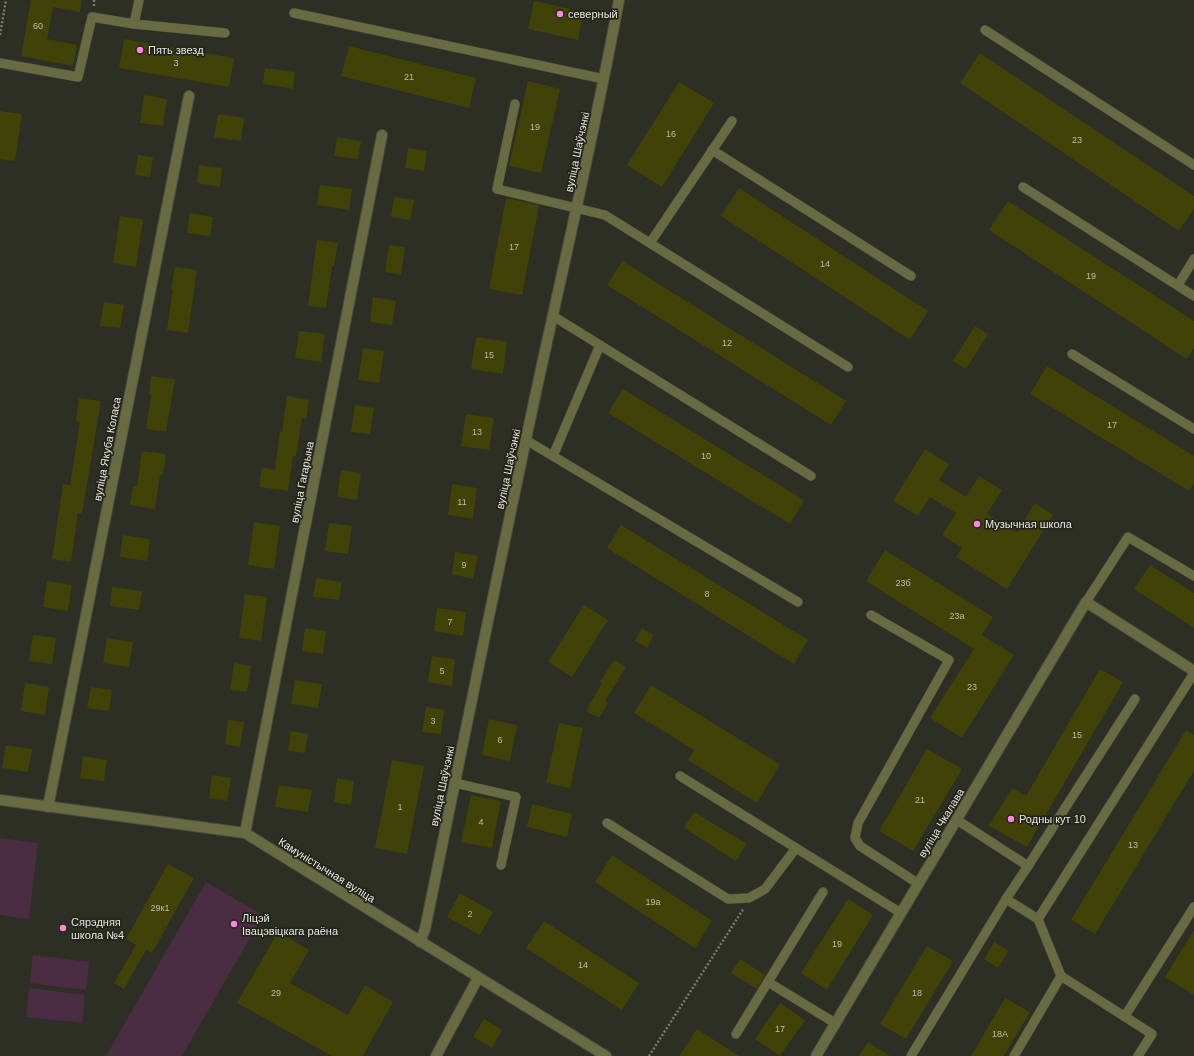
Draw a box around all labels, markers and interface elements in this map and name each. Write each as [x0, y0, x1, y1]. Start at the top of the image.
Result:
place label: северный [568, 8, 618, 20]
marker: северный [555, 9, 565, 19]
house number: 60 [33, 21, 43, 31]
place label: Пять звезд [148, 44, 204, 56]
marker: Пять звезд [135, 45, 145, 55]
house number: 3 [173, 58, 179, 68]
house number: 21 [404, 72, 414, 82]
street label: вуліца Шаўчэнкі [563, 111, 591, 193]
house number: 19 [530, 122, 540, 132]
house number: 16 [666, 129, 676, 139]
house number: 23 [1072, 135, 1082, 145]
house number: 17 [509, 242, 519, 252]
house number: 14 [820, 259, 830, 269]
house number: 19 [1086, 271, 1096, 281]
house number: 12 [722, 338, 732, 348]
house number: 15 [484, 350, 494, 360]
street label: вуліца Якуба Коласа [91, 395, 123, 502]
house number: 17 [1107, 420, 1117, 430]
house number: 13 [472, 427, 482, 437]
street label: вуліца Шаўчэнкі [494, 428, 522, 510]
street label: вуліца Гагарына [288, 439, 316, 524]
house number: 10 [701, 451, 711, 461]
house number: 11 [457, 497, 467, 507]
place label: Музычная школа [985, 518, 1073, 530]
marker: Музычная школа [972, 519, 982, 529]
house number: 9 [461, 560, 467, 570]
house number: 23б [895, 578, 911, 588]
house number: 8 [704, 589, 710, 599]
house number: 23а [949, 611, 965, 621]
house number: 7 [447, 617, 453, 627]
house number: 5 [439, 666, 445, 676]
house number: 23 [967, 682, 977, 692]
house number: 3 [430, 716, 436, 726]
house number: 15 [1072, 730, 1082, 740]
house number: 6 [497, 735, 503, 745]
street label: вуліца Шаўчэнкі [428, 745, 456, 827]
street label: вуліца Чкалава [916, 786, 967, 860]
house number: 21 [915, 795, 925, 805]
house number: 1 [397, 802, 403, 812]
place label: Родны кут 10 [1019, 813, 1086, 825]
marker: Родны кут 10 [1006, 814, 1016, 824]
house number: 4 [478, 817, 484, 827]
street label: Камуністычная вуліца [276, 835, 378, 905]
house number: 13 [1128, 840, 1138, 850]
house number: 19а [645, 897, 661, 907]
house number: 29к1 [151, 903, 169, 913]
house number: 2 [467, 909, 473, 919]
place label: Ліцэй Івацэвіцкага раёна [242, 912, 339, 937]
place label: Сярэдняя школа №4 [71, 916, 124, 941]
marker: Ліцэй Івацэвіцкага раёна [229, 919, 239, 929]
marker: Сярэдняя школа №4 [58, 923, 68, 933]
house number: 19 [832, 939, 842, 949]
house number: 14 [578, 960, 588, 970]
house number: 29 [271, 988, 281, 998]
house number: 18 [912, 988, 922, 998]
house number: 17 [775, 1024, 785, 1034]
house number: 18А [992, 1029, 1008, 1039]

